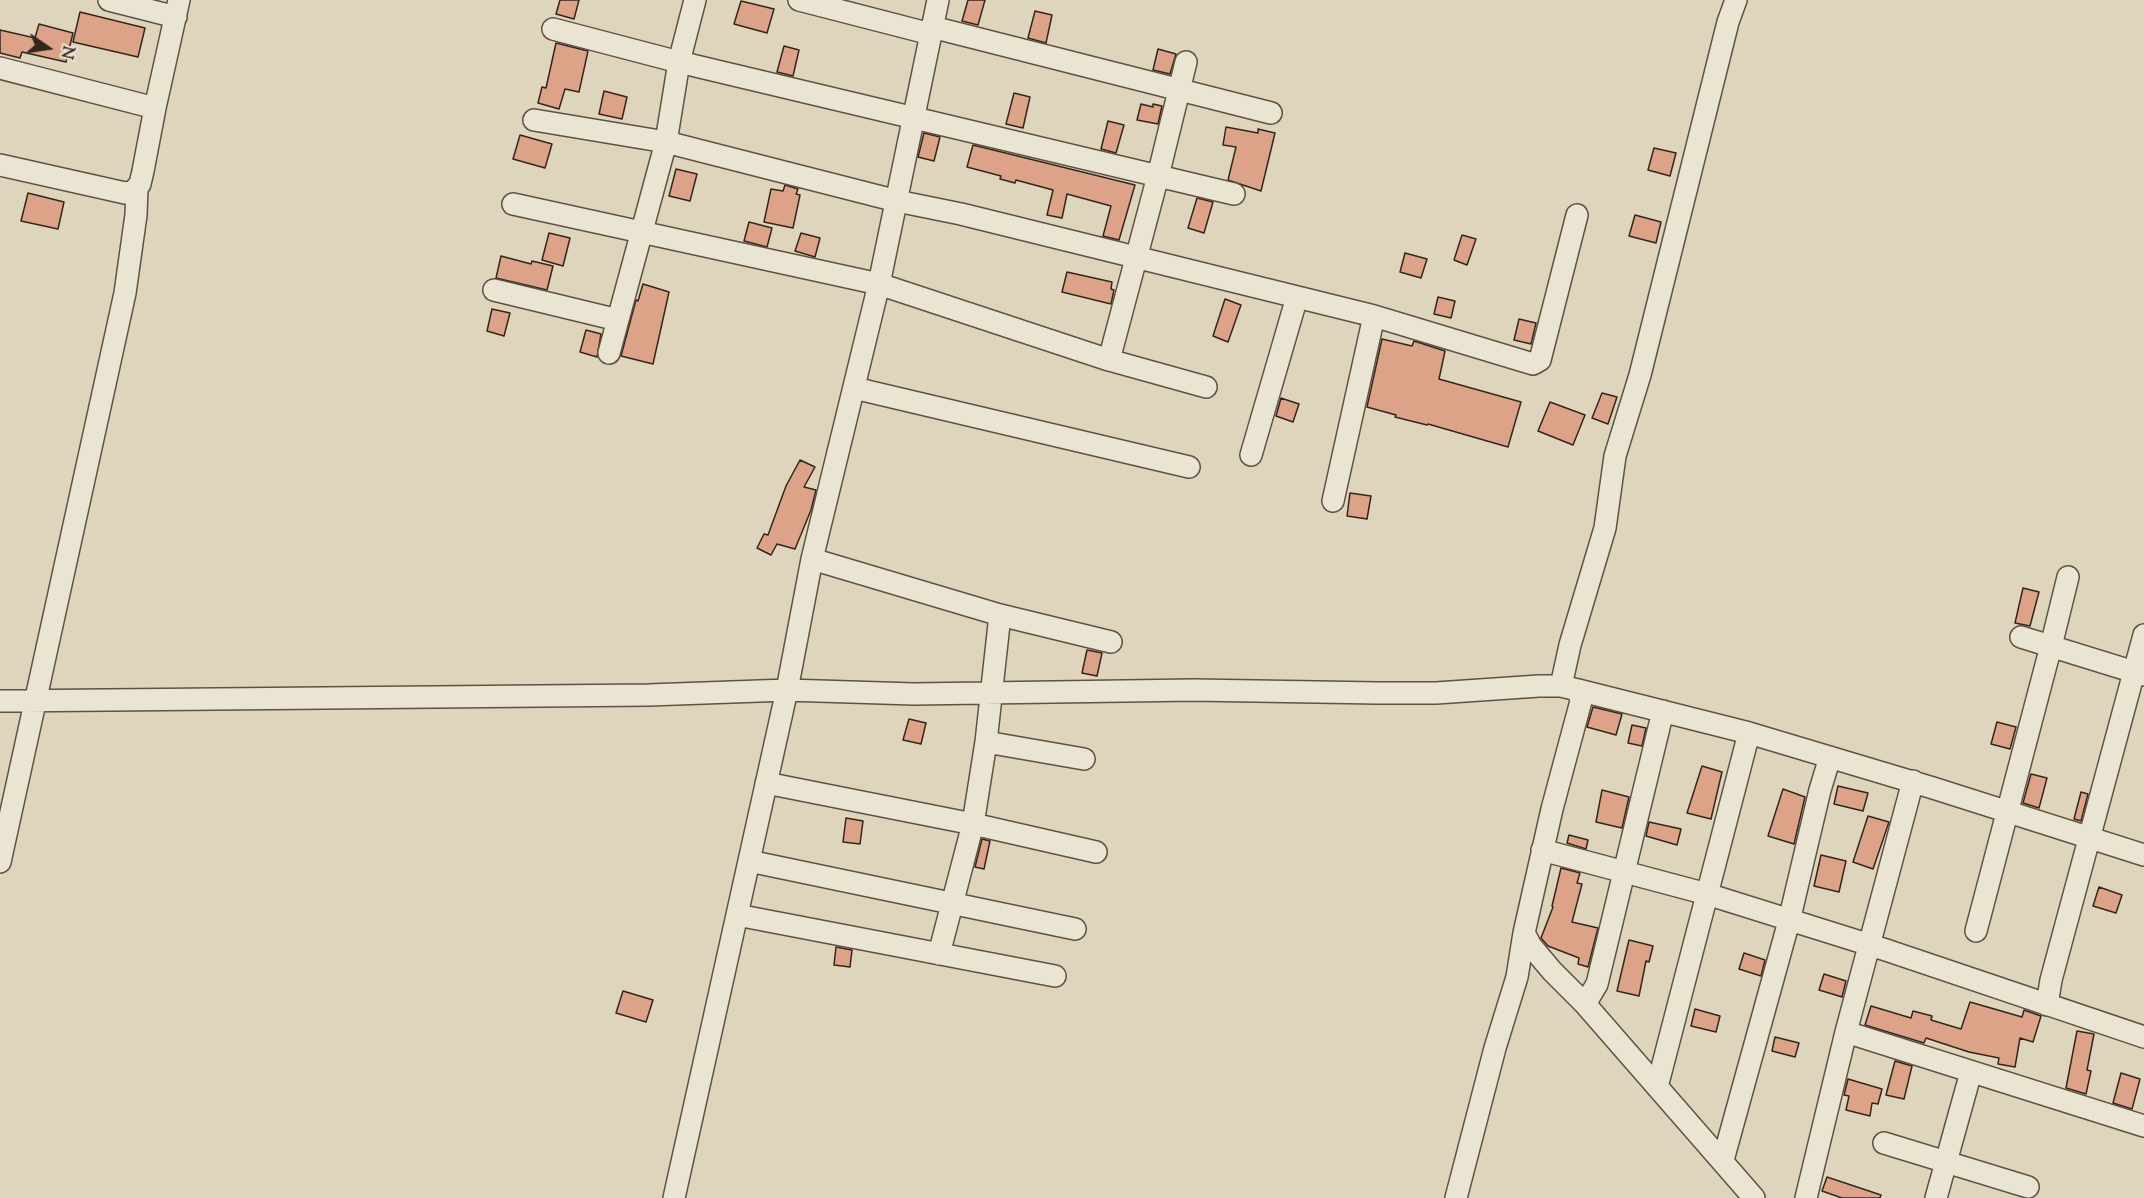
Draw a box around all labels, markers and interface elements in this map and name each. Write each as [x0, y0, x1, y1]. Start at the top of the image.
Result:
north arrow [18, 18, 78, 78]
text: N [53, 43, 79, 61]

